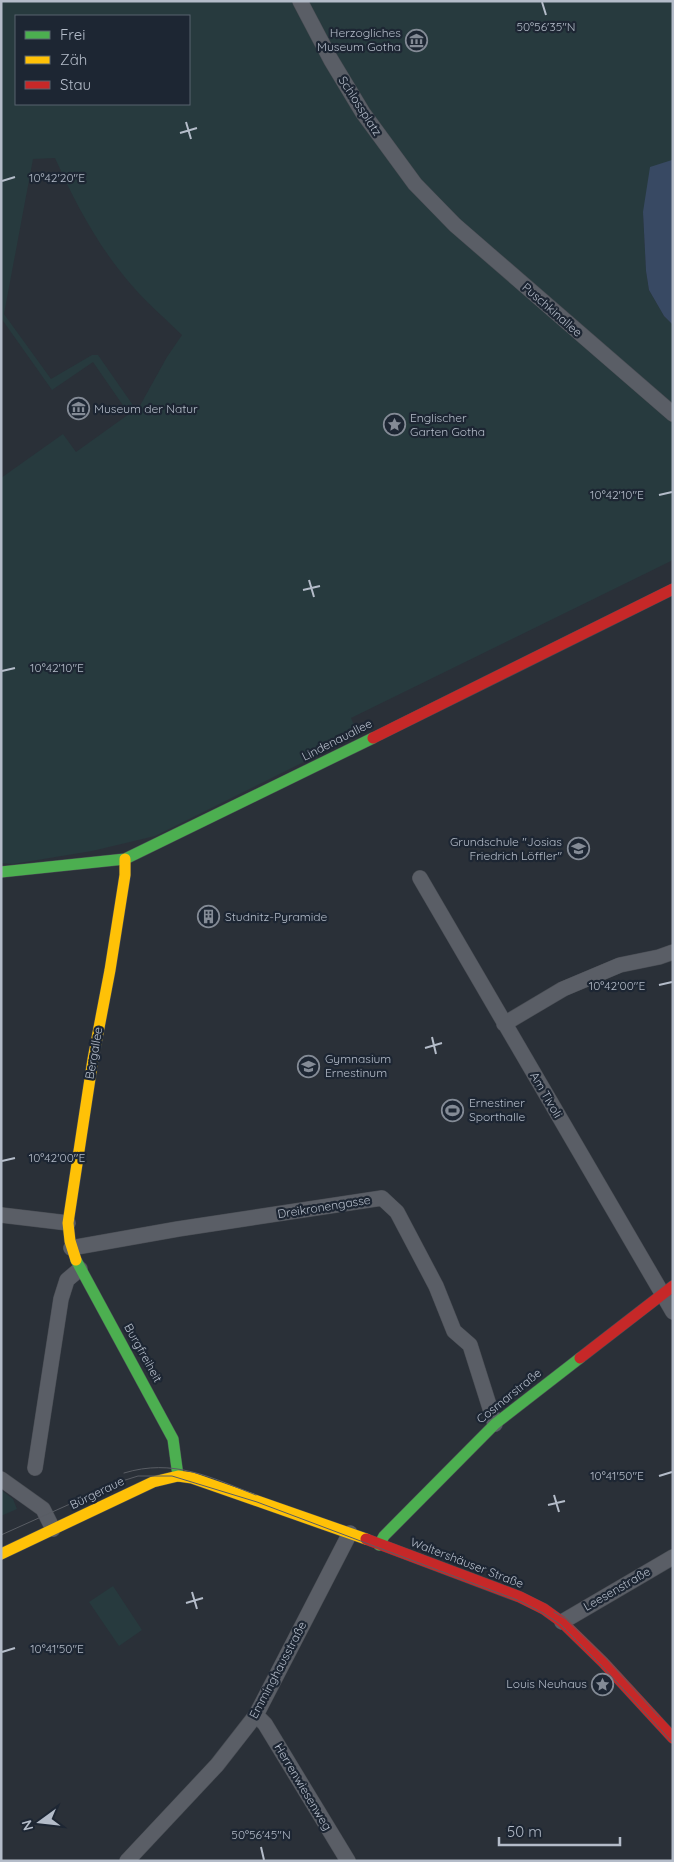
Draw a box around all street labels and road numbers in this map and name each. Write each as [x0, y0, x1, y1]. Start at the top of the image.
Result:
street label: Schlossplatz [336, 73, 385, 139]
street label: Puschkinallee [519, 279, 586, 340]
street label: Lindenauallee [299, 715, 375, 764]
street label: Bergallee [82, 1025, 106, 1080]
street label: Am Tivoli [527, 1069, 566, 1120]
street label: Dreikronengasse [276, 1192, 372, 1221]
street label: Burgfreiheit [121, 1321, 166, 1385]
street label: Cosmarstraße [473, 1365, 544, 1426]
street label: Bürgeraue [67, 1473, 126, 1512]
street label: Waltershäuser Straße [408, 1534, 526, 1591]
street label: Leesenstraße [581, 1563, 653, 1614]
street label: Emminghausstraße [246, 1619, 310, 1721]
street label: Herrenwiesenweg [271, 1740, 335, 1833]

